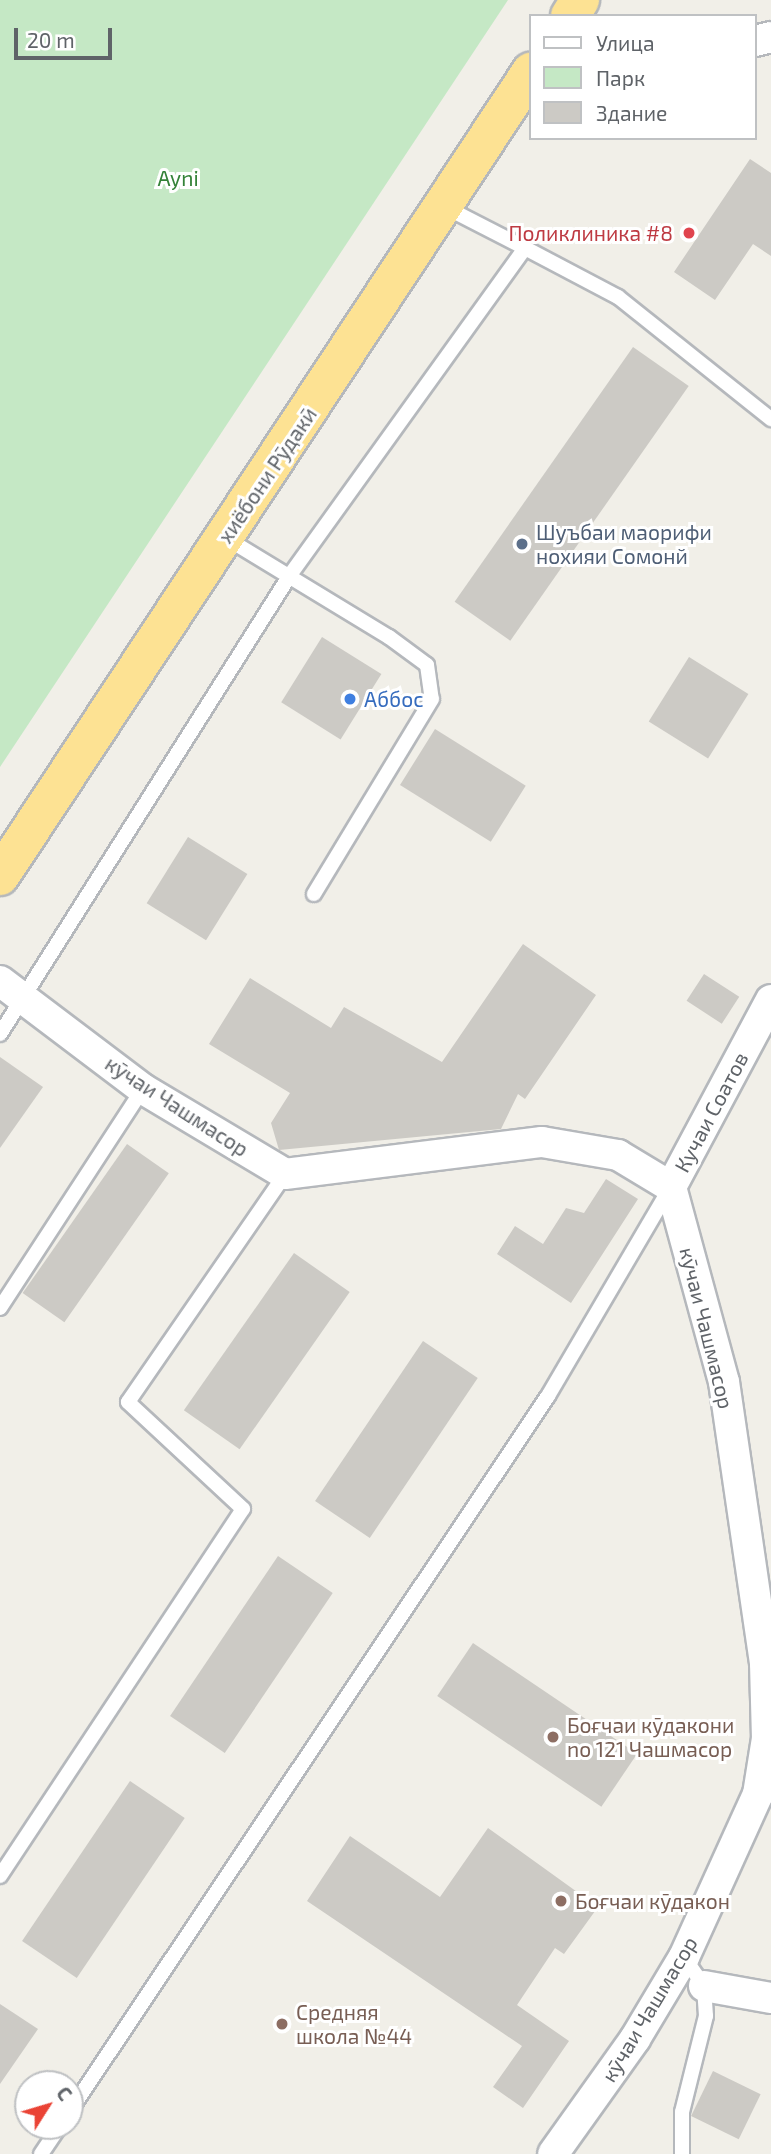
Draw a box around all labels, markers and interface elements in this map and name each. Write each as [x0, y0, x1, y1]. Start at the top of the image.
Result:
scale bar [18, 14, 116, 58]
legend [530, 14, 757, 140]
text: 20 m [27, 27, 75, 52]
text: Улица [596, 30, 655, 55]
text: Парк [596, 65, 645, 90]
text: Здание [596, 100, 667, 125]
park label: Ayni [157, 165, 199, 191]
place label: Поликлиника #8 [508, 220, 673, 246]
marker: Поликлиника #8 [679, 223, 699, 243]
street label: хиёбони Рӯдакӣ [212, 402, 322, 548]
place label: Шуъбаи маорифи нохияи Сомонй [536, 519, 712, 569]
marker: Шуъбаи маорифи нохияи Сомонй [514, 536, 530, 552]
place label: Аббос [364, 686, 423, 712]
marker: Аббос [342, 691, 358, 707]
street label: Кучаи Соатов [669, 1048, 753, 1176]
street label: кӯчаи Чашмасор [101, 1050, 253, 1162]
street label: кӯчаи Чашмасор [675, 1245, 739, 1411]
place label: Боғчаи кӯдакони no 121 Чашмасор [567, 1712, 734, 1762]
marker: Боғчаи кӯдакони no 121 Чашмасор [545, 1729, 561, 1745]
place label: Боғчаи кӯдакон [575, 1888, 730, 1914]
marker: Боғчаи кӯдакон [553, 1893, 569, 1909]
street label: кӯчаи Чашмасор [596, 1932, 702, 2086]
place label: Средняя школа №44 [296, 1999, 412, 2049]
marker: Средняя школа №44 [274, 2016, 290, 2032]
north arrow [14, 2070, 84, 2140]
text: С [52, 2082, 77, 2105]

